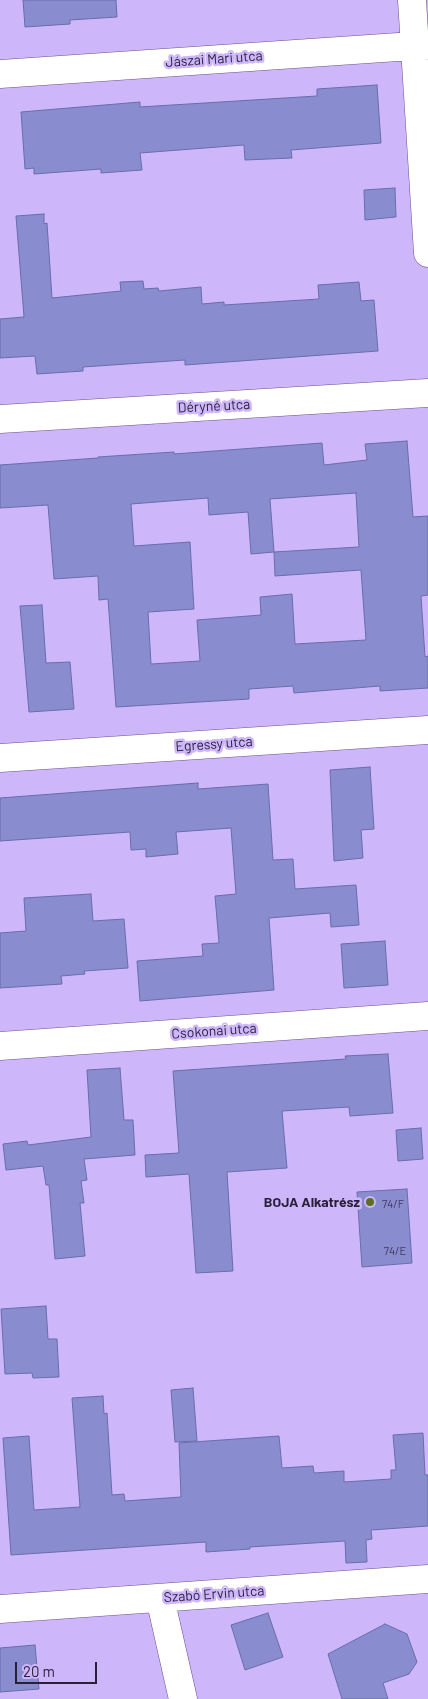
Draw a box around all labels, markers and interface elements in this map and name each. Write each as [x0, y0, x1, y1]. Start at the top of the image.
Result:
street label: Jászai Mari utca [165, 47, 263, 71]
street label: Déryné utca [177, 396, 251, 416]
street label: Egressy utca [175, 733, 253, 755]
street label: Csokonai utca [171, 1020, 257, 1042]
place label: BOJA Alkatrész [264, 1194, 360, 1210]
marker: BOJA Alkatrész [364, 1196, 376, 1208]
house number: 74/F [382, 1197, 404, 1211]
house number: 74/E [384, 1244, 406, 1258]
street label: Szabó Ervin utca [163, 1582, 265, 1606]
scale bar [18, 1652, 100, 1684]
text: 20 m [23, 1662, 55, 1680]

